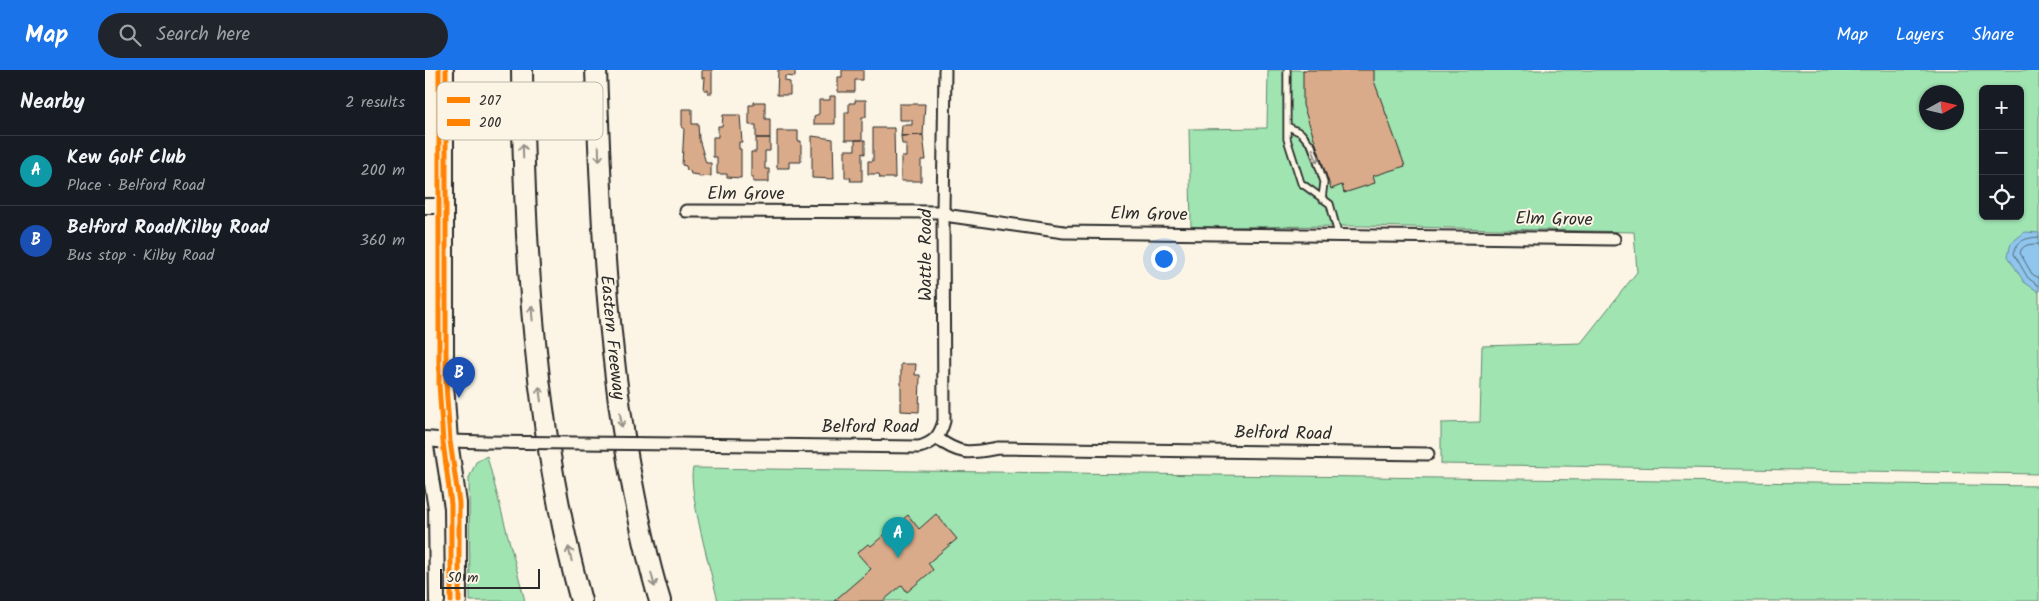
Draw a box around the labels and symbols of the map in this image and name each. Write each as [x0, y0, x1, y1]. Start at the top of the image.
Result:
legend [437, 82, 603, 140]
north arrow [1919, 85, 1964, 130]
text: 207 [479, 90, 501, 112]
text: 200 [479, 112, 501, 134]
one-way arrow [518, 143, 528, 159]
one-way arrow [594, 145, 604, 161]
one-way arrow [1311, 148, 1321, 164]
street label: Elm Grove [707, 180, 785, 209]
street label: Elm Grove [1110, 200, 1188, 230]
street label: Elm Grove [1515, 205, 1593, 235]
street label: Wattle Road [912, 208, 941, 301]
your location [1151, 246, 1177, 272]
street label: Eastern Freeway [592, 274, 633, 402]
one-way arrow [527, 305, 536, 321]
pin: B [443, 357, 475, 398]
one-way arrow [535, 386, 545, 402]
one-way arrow [616, 412, 626, 428]
street label: Belford Road [821, 413, 920, 442]
street label: Belford Road [1234, 419, 1333, 449]
pin: A [882, 517, 914, 558]
one-way arrow [565, 546, 574, 562]
scale bar [440, 566, 540, 589]
one-way arrow [649, 571, 659, 587]

